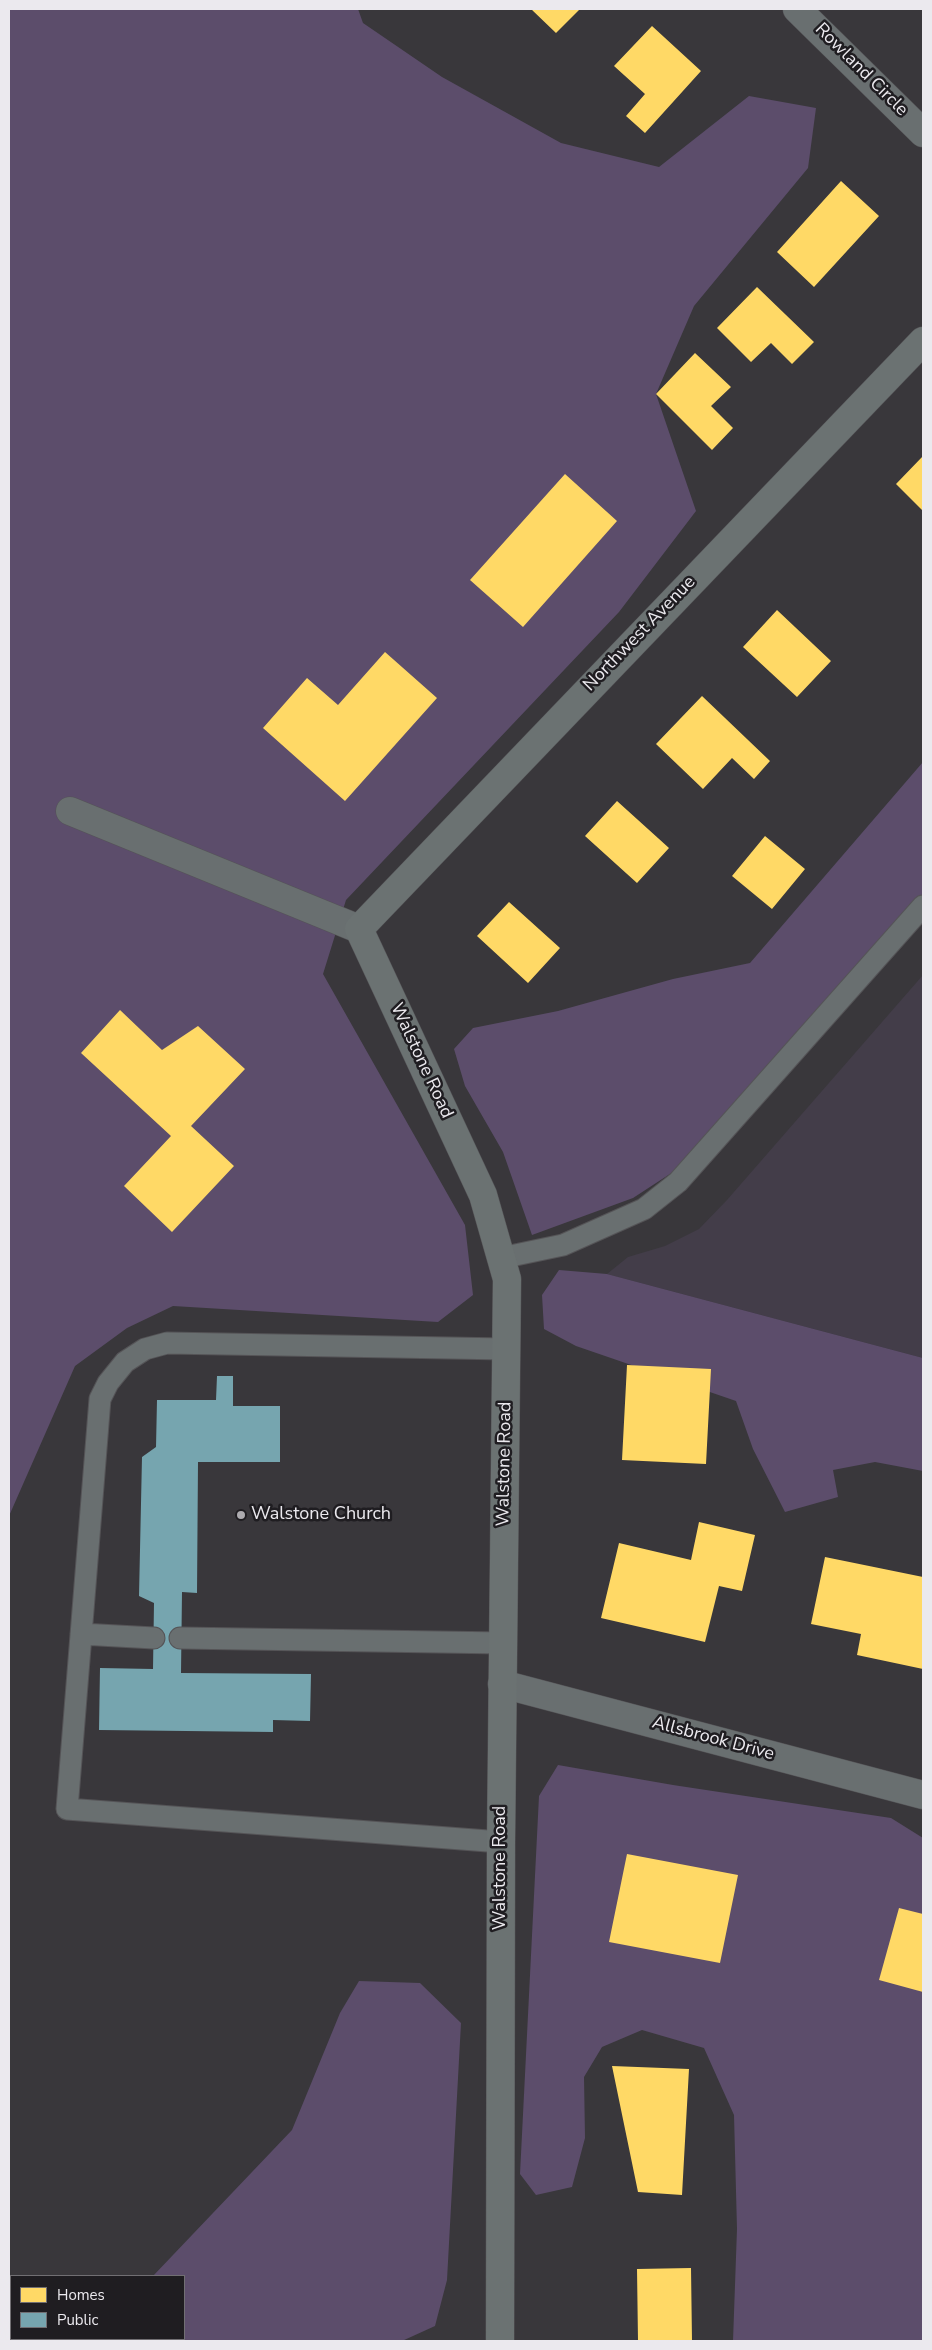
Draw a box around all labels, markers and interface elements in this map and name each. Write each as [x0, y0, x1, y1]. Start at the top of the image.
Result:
street label: Rowland Circle [810, 19, 912, 121]
street label: Northwest Avenue [579, 572, 701, 696]
street label: Walstone Road [385, 1000, 457, 1122]
street label: Walstone Road [493, 1401, 517, 1527]
place label: Walstone Church [251, 1504, 391, 1526]
marker: Walstone Church [235, 1509, 247, 1521]
street label: Allsbrook Drive [650, 1712, 776, 1766]
street label: Walstone Road [490, 1806, 512, 1930]
legend [10, 2275, 185, 2340]
text: Homes [57, 2285, 105, 2305]
text: Public [57, 2310, 98, 2330]

